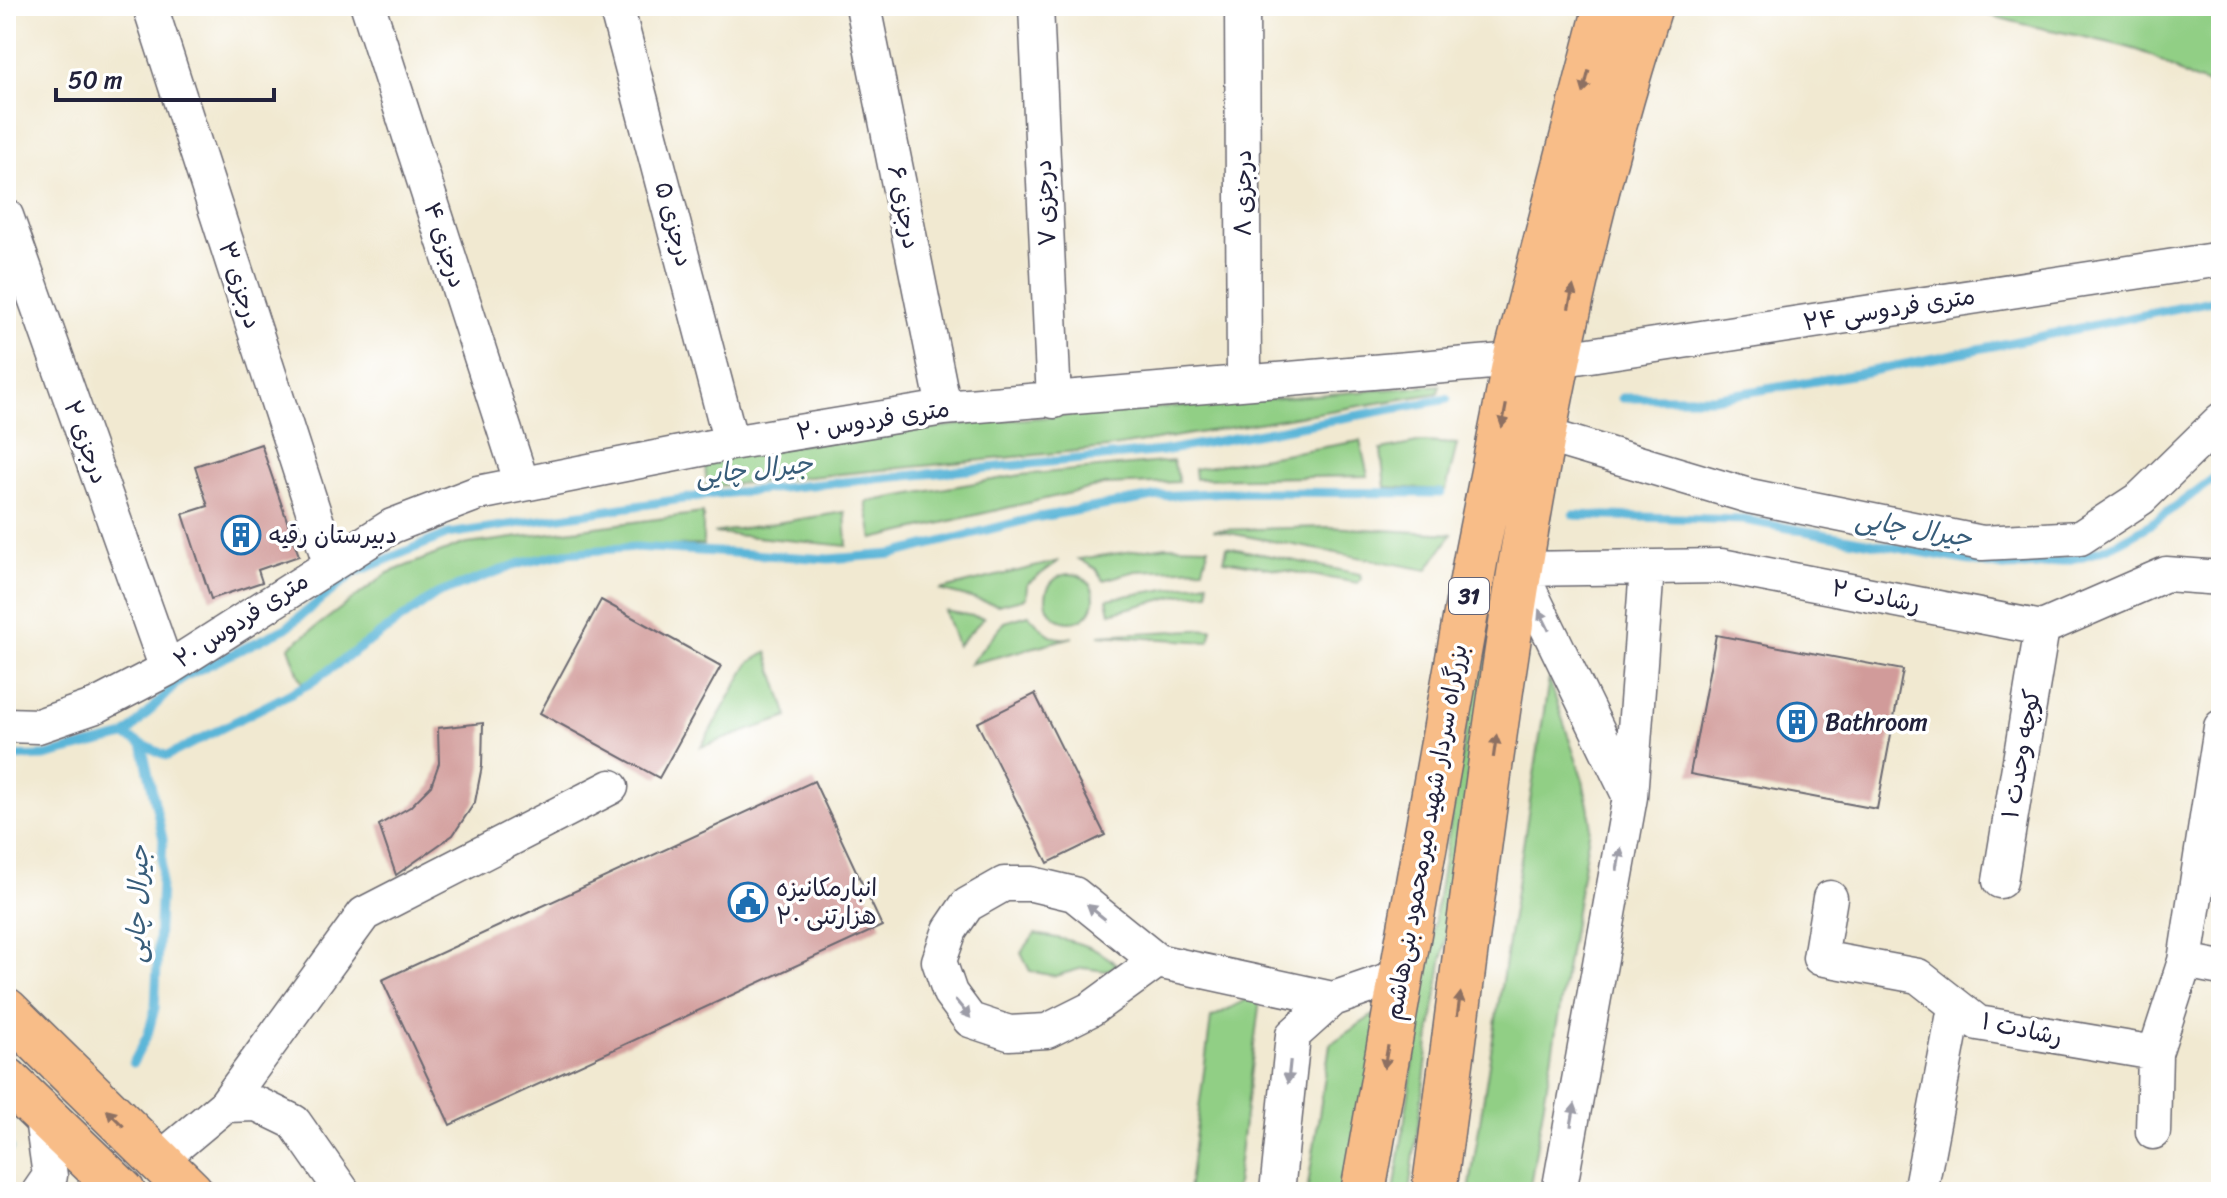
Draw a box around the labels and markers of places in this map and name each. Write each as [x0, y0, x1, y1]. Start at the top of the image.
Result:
building icon: دبیرستان رقیه [220, 514, 262, 556]
place label: دبیرستان رقیه [269, 514, 397, 556]
building icon: Bathroom [1776, 701, 1818, 743]
place label: Bathroom [1825, 701, 1928, 743]
place label: انبارمکانیزه ۲۰ هزارتنی [776, 867, 877, 937]
public building icon: انبارمکانیزه ۲۰ هزارتنی [727, 881, 769, 923]

